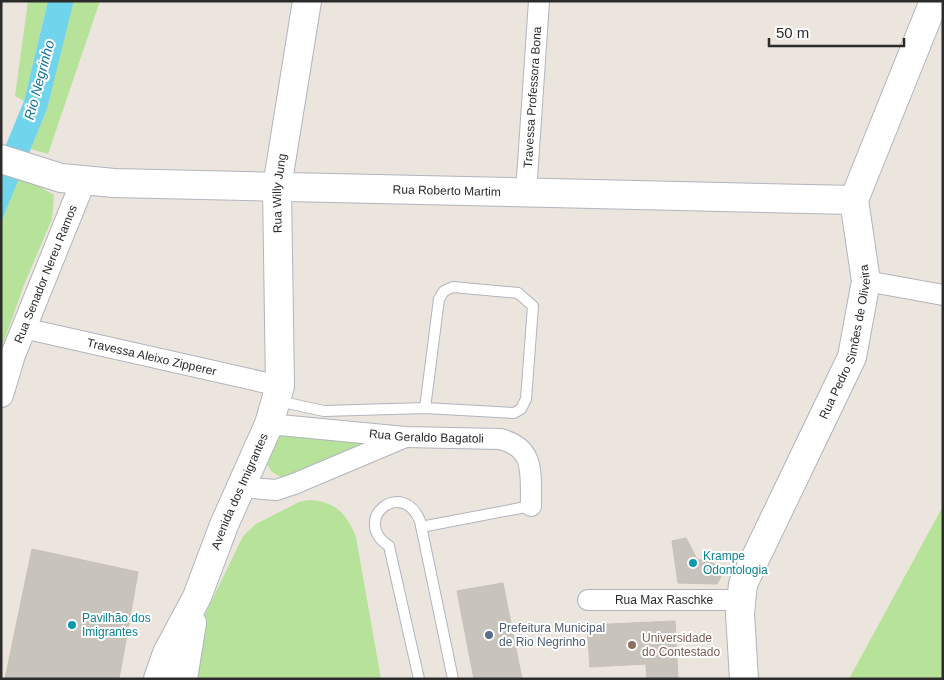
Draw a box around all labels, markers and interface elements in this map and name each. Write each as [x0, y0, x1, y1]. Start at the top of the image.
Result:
scale bar [769, 15, 904, 47]
text: 50 m [776, 24, 809, 41]
street label: Travessa Professora Bona [521, 26, 544, 168]
water label: Rio Negrinho [21, 38, 57, 122]
street label: Rua Willy Jung [270, 152, 289, 233]
street label: Rua Roberto Martim [392, 182, 501, 199]
street label: Rua Senador Nereu Ramos [11, 203, 80, 345]
street label: Rua Pedro Simões de Oliveira [816, 263, 874, 421]
street label: Travessa Aleixo Zipperer [86, 336, 218, 378]
street label: Rua Geraldo Bagatoli [368, 427, 484, 446]
street label: Avenida dos Imigrantes [208, 431, 271, 551]
place label: Krampe Odontologia [703, 549, 768, 577]
marker: Krampe Odontologia [687, 557, 699, 569]
street label: Rua Max Raschke [615, 593, 713, 607]
place label: Pavilhão dos Imigrantes [82, 611, 151, 639]
marker: Pavilhão dos Imigrantes [66, 619, 78, 631]
place label: Prefeitura Municipal de Rio Negrinho [499, 621, 605, 649]
marker: Prefeitura Municipal de Rio Negrinho [483, 629, 495, 641]
place label: Universidade do Contestado [642, 631, 720, 659]
marker: Universidade do Contestado [626, 639, 638, 651]

